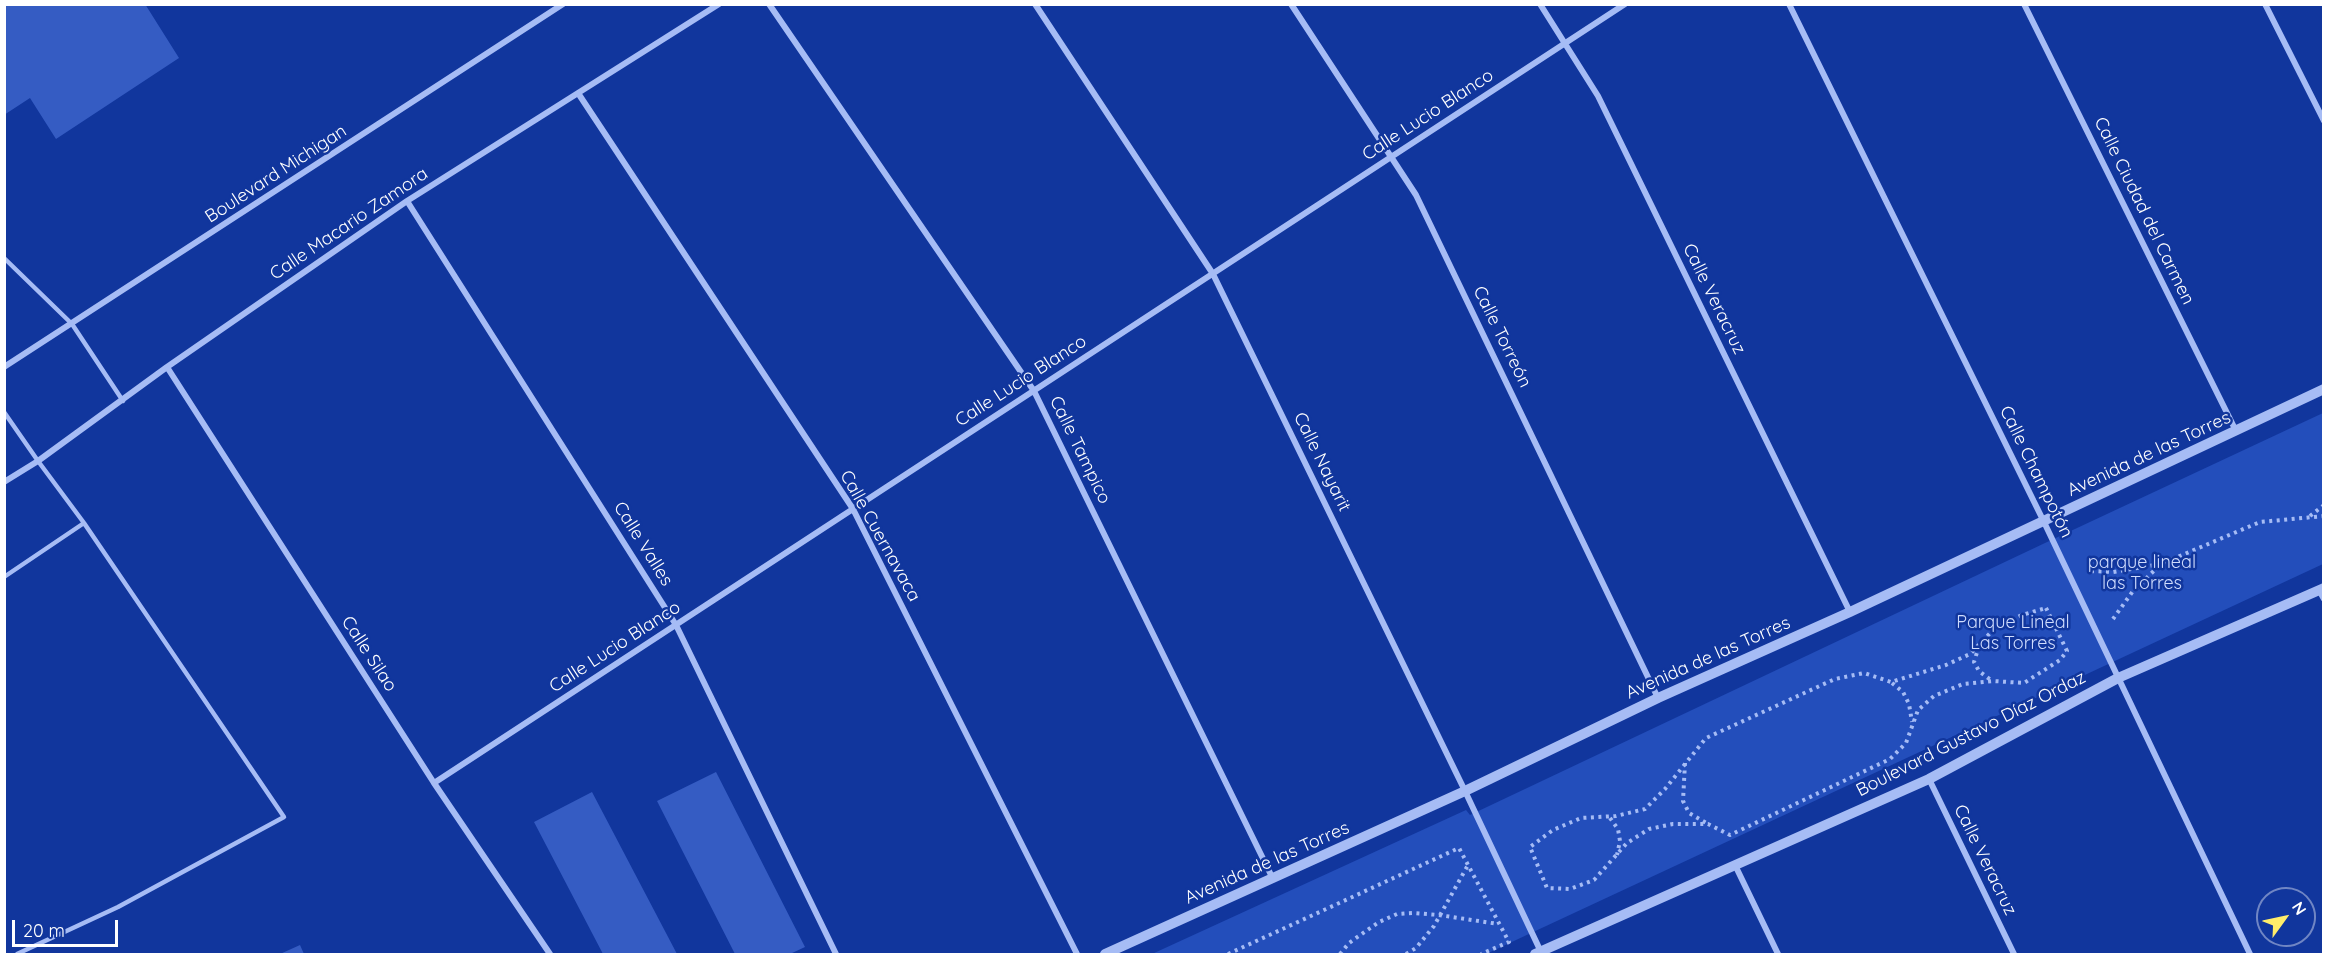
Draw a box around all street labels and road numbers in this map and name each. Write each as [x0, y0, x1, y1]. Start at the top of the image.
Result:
street label: Calle Lucio Blanco [1358, 65, 1498, 165]
street label: Calle Ciudad del Carmen [2089, 114, 2199, 308]
street label: Boulevard Michigan [201, 120, 351, 228]
street label: Calle Macario Zamora [266, 163, 432, 285]
street label: Calle Veracruz [1678, 240, 1750, 358]
street label: Calle Torreón [1468, 283, 1536, 391]
street label: Calle Lucio Blanco [951, 331, 1091, 431]
street label: Calle Tampico [1045, 393, 1115, 507]
street label: Calle Champotón [1995, 402, 2077, 542]
street label: Avenida de las Torres [2064, 407, 2234, 501]
street label: Calle Nayarit [1289, 409, 1355, 515]
street label: Calle Cuernavaca [835, 467, 925, 605]
street label: Calle Valles [609, 498, 677, 590]
street label: Calle Lucio Blanco [545, 597, 685, 697]
street label: Calle Silao [337, 612, 401, 696]
street label: Avenida de las Torres [1622, 612, 1794, 704]
street label: Boulevard Gustavo Díaz Ordaz [1853, 667, 2089, 801]
street label: Calle Veracruz [1949, 801, 2021, 919]
street label: Avenida de las Torres [1181, 817, 1353, 909]

